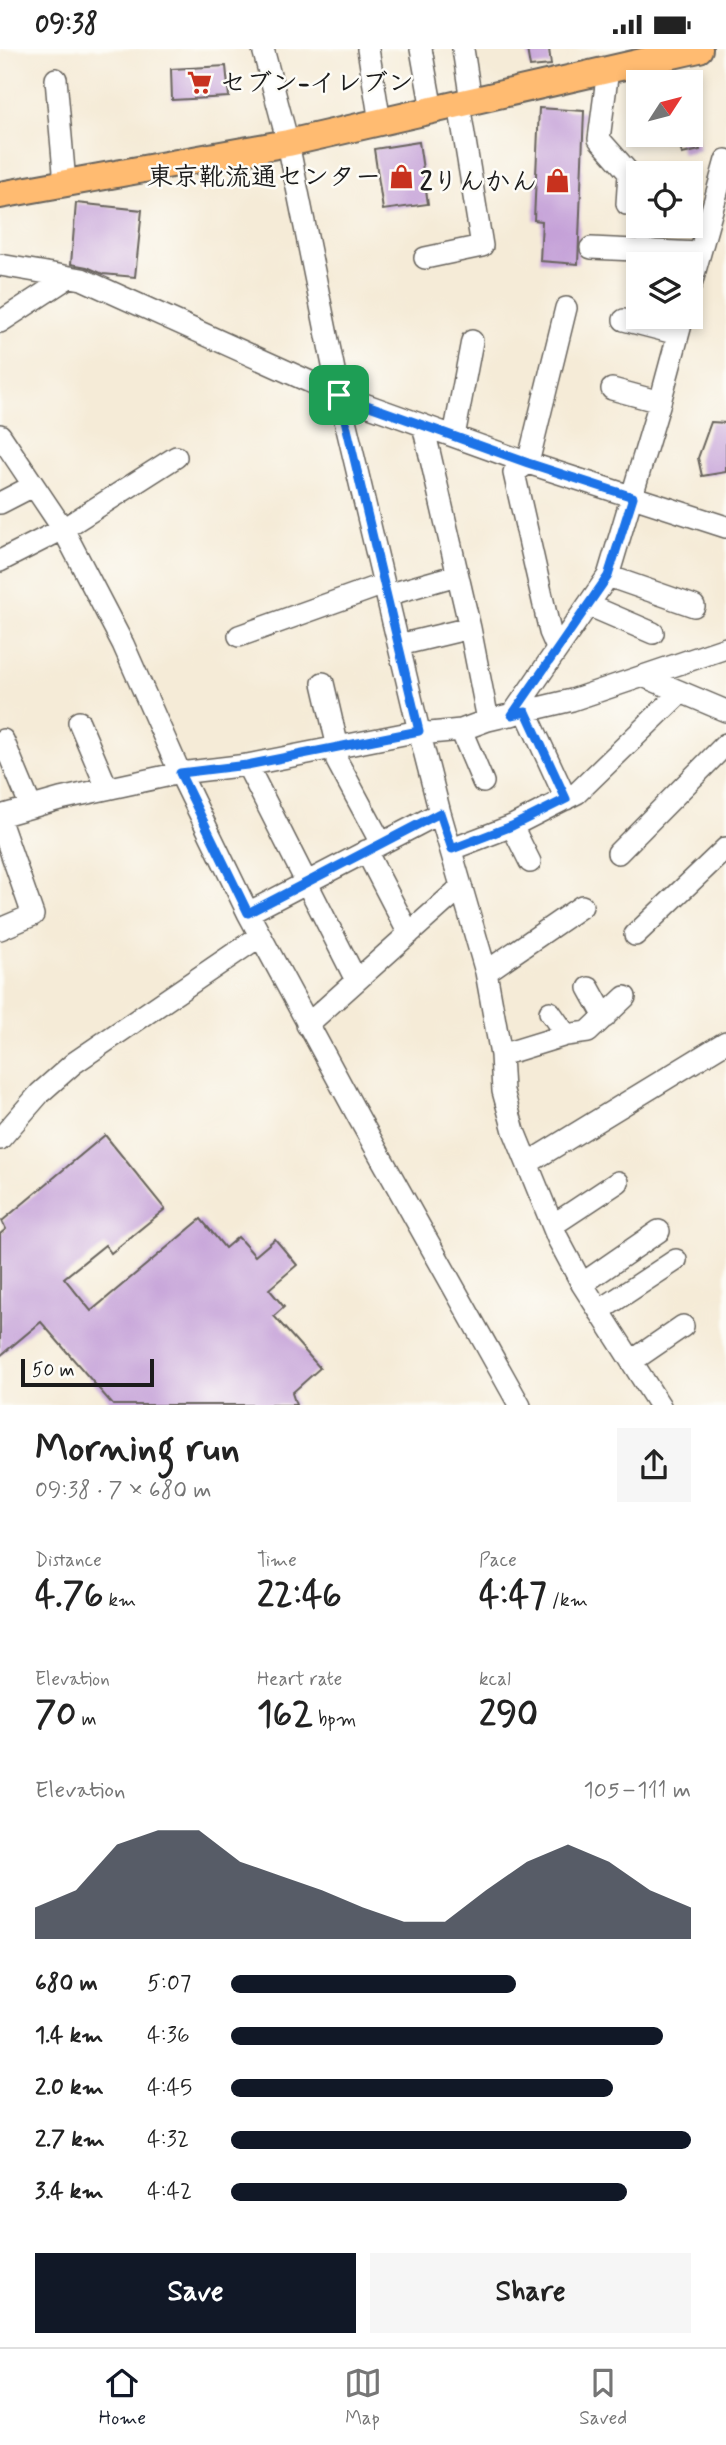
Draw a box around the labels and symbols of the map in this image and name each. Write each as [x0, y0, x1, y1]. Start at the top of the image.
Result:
place label: セブン-イレブン [220, 67, 414, 101]
supermarket icon: セブン-イレブン [186, 68, 214, 96]
north arrow [626, 70, 704, 147]
place label: 東京靴流通センター [147, 161, 381, 195]
shop icon: 東京靴流通センター [387, 162, 415, 190]
place label: 2りんかん [420, 166, 537, 200]
shop icon: 2りんかん [543, 167, 571, 195]
pin [309, 365, 369, 425]
scale bar [21, 1357, 154, 1388]

